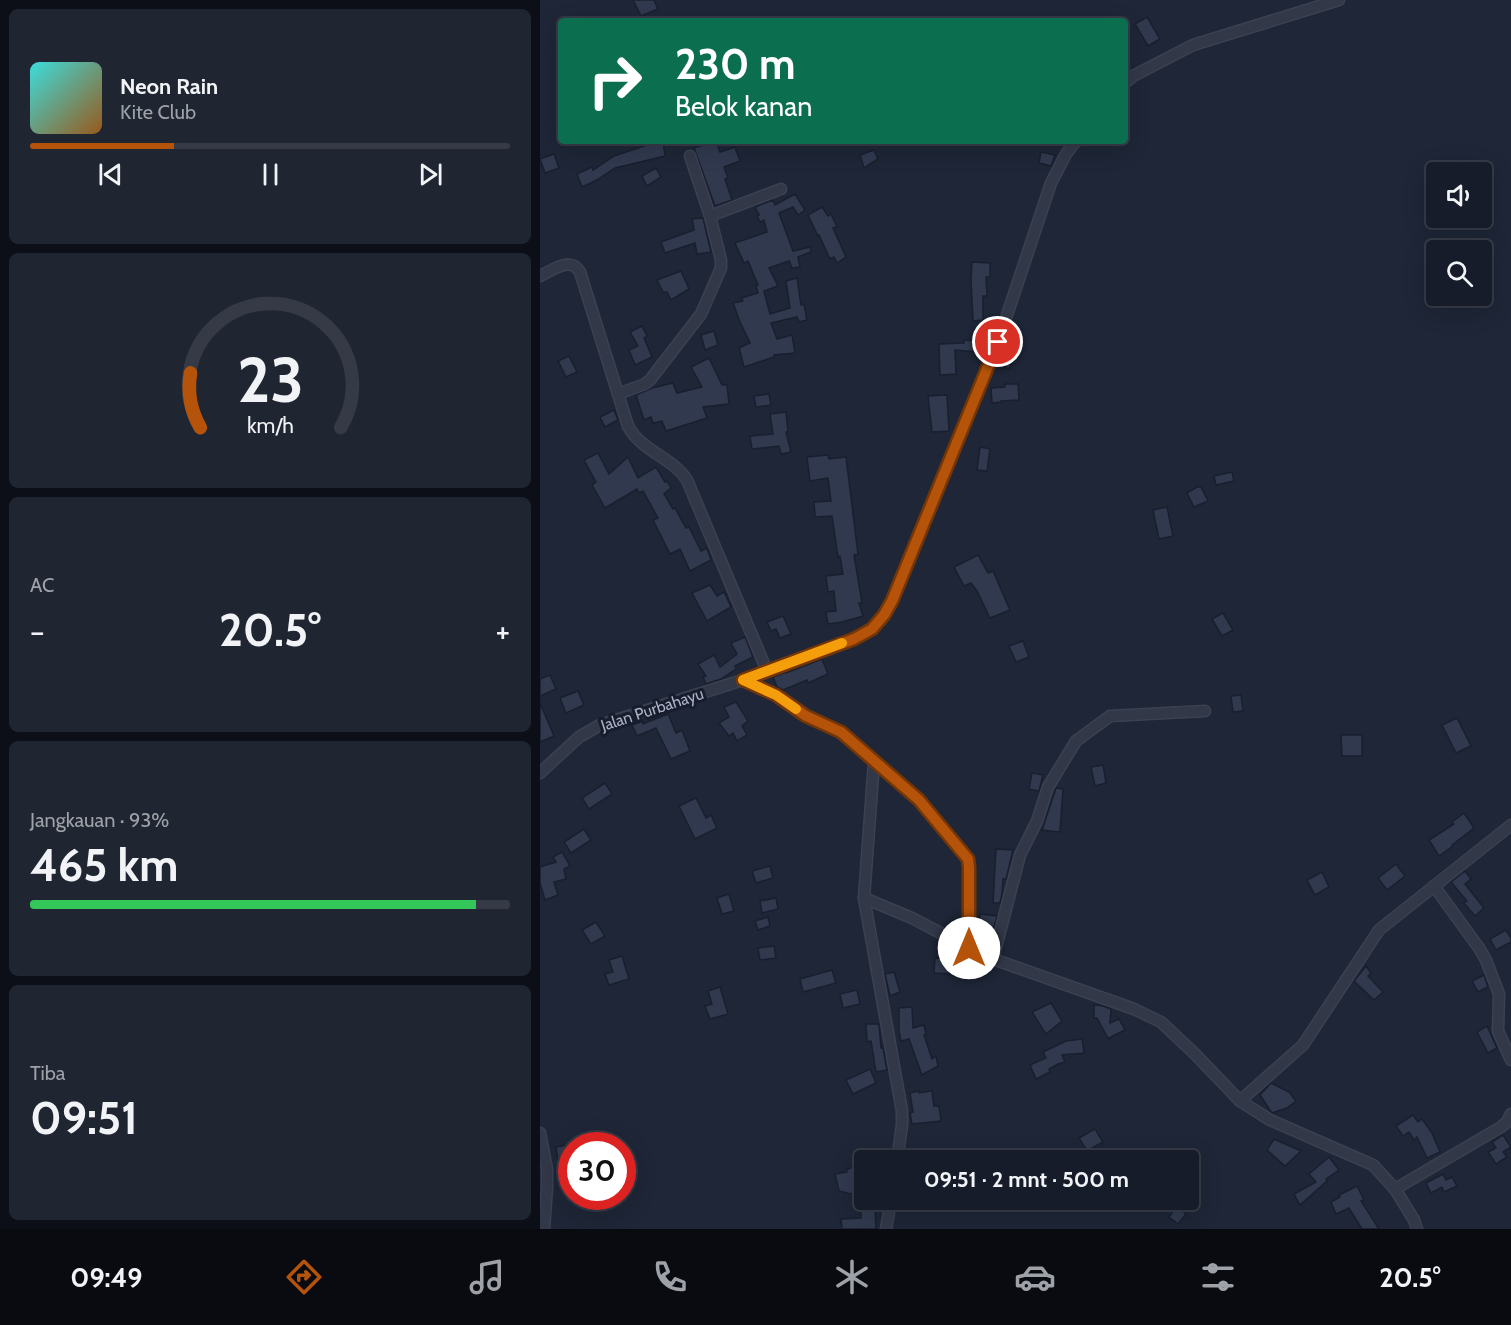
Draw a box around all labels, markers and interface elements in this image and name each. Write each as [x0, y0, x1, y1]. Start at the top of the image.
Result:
text: 230 m [675, 38, 795, 90]
icon: right [576, 42, 654, 120]
text: Neon Rain [120, 73, 218, 100]
text: Belok kanan [675, 90, 812, 123]
text: Kite Club [120, 100, 196, 124]
icon: previous [94, 158, 127, 191]
icon: pause [254, 158, 287, 191]
icon: next [414, 158, 447, 191]
map controls [1426, 162, 1492, 306]
button: sound [1426, 162, 1492, 228]
button: search [1426, 240, 1492, 306]
pin [972, 316, 1023, 367]
icon: arrive [981, 325, 1014, 358]
text: 23 [237, 342, 303, 418]
text: km/h [247, 412, 293, 438]
text: AC [30, 573, 54, 597]
text: 20.5° [219, 603, 321, 657]
text: − [30, 611, 45, 651]
text: + [495, 611, 510, 651]
street label: Jalan Purbahayu [597, 684, 706, 735]
text: Jangkauan · 93% [30, 808, 169, 832]
text: 465 km [30, 838, 178, 892]
position arrow [937, 916, 1001, 980]
text: Tiba [30, 1061, 65, 1085]
text: 09:51 [30, 1091, 138, 1145]
speed limit sign: 30 [558, 1132, 636, 1210]
text: 09:51 · 2 mnt · 500 m [924, 1166, 1129, 1193]
icon: directions [283, 1256, 325, 1298]
icon: music [466, 1256, 508, 1298]
icon: phone [649, 1256, 691, 1298]
icon: climate [831, 1256, 873, 1298]
icon: car [1014, 1256, 1056, 1298]
icon: filters [1197, 1256, 1239, 1298]
text: 09:49 [70, 1261, 143, 1294]
text: 20.5° [1379, 1261, 1441, 1294]

